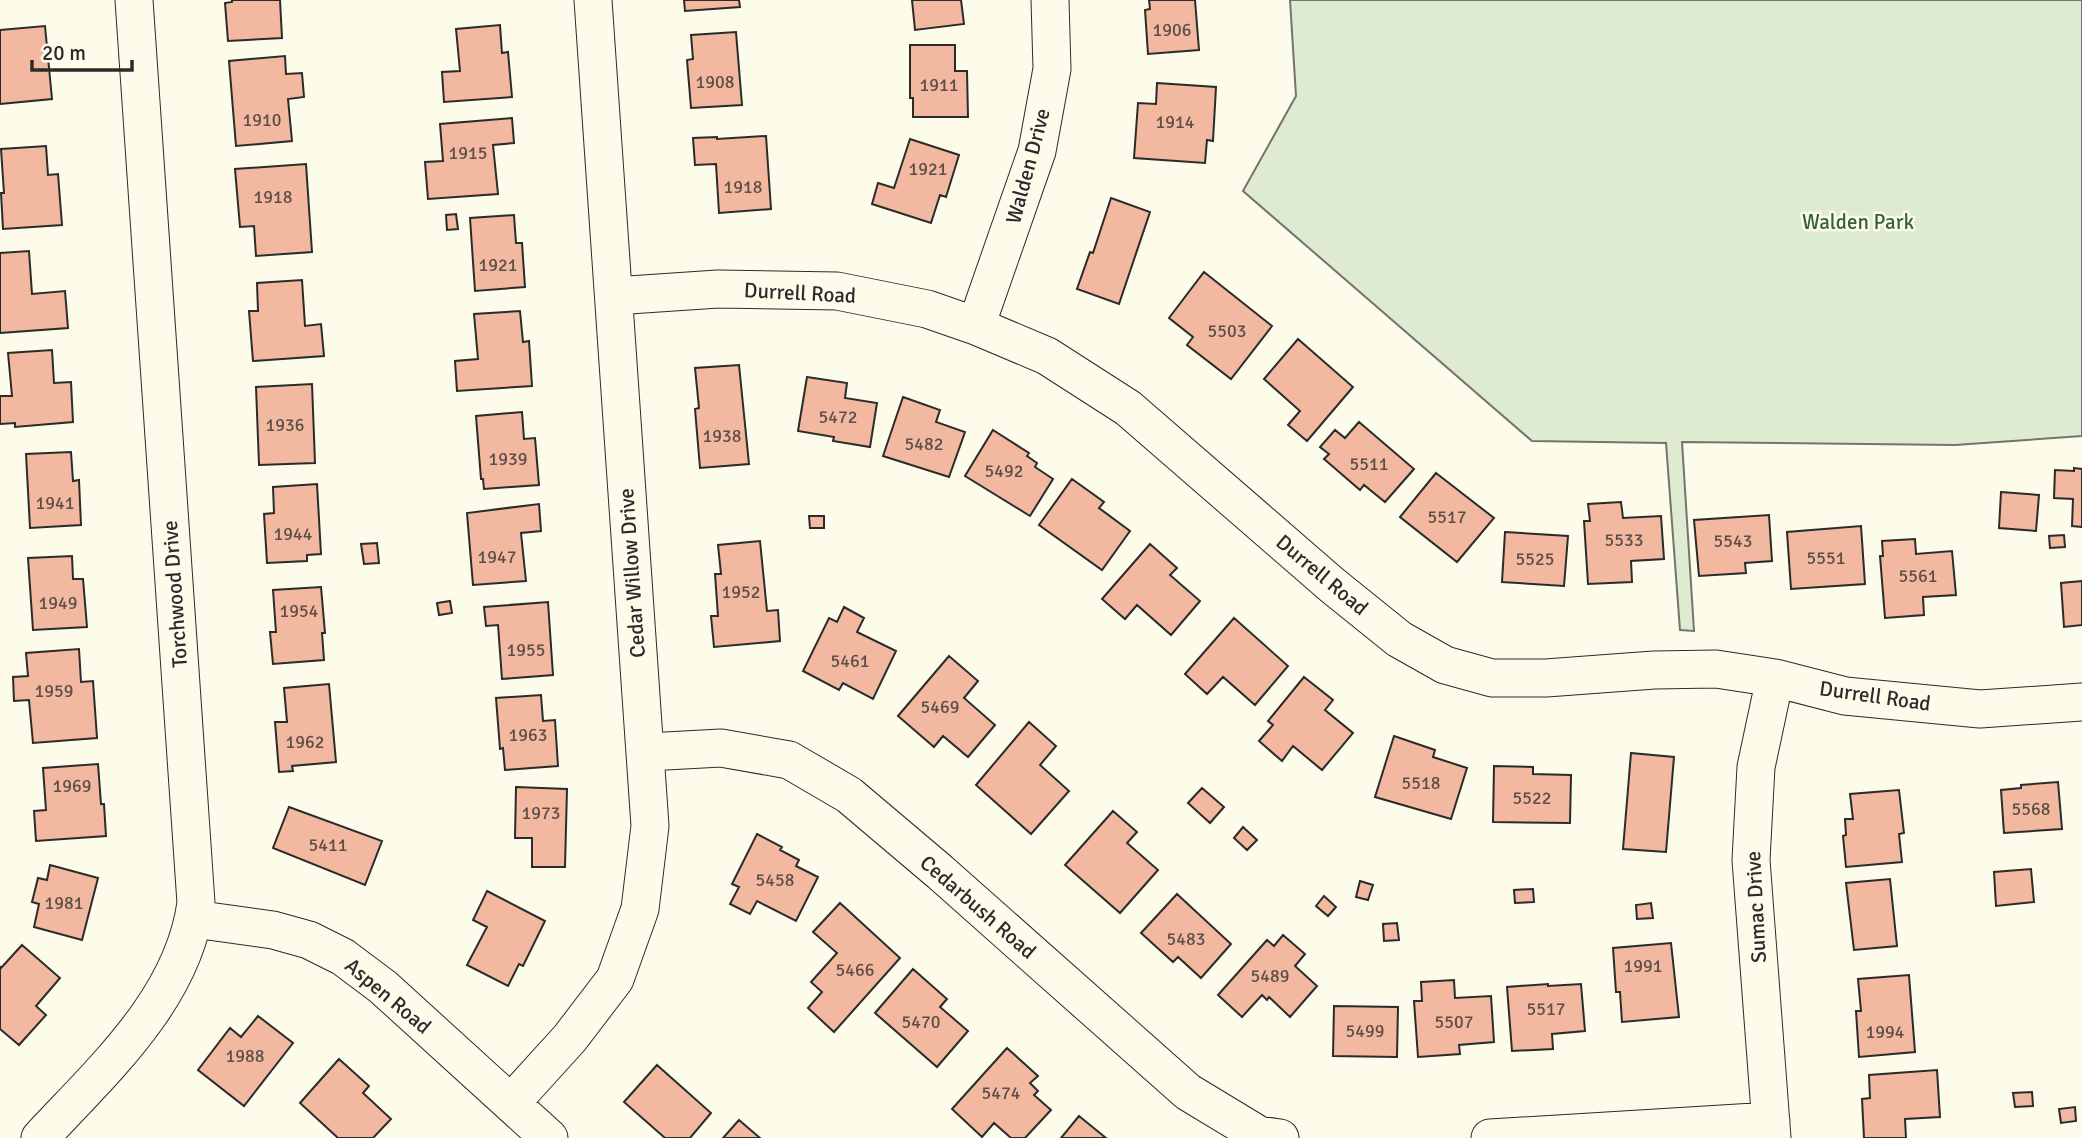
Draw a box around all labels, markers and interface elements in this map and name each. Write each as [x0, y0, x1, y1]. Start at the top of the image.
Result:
house number: 1906 [1153, 19, 1191, 41]
scale bar [32, 28, 131, 72]
text: 20 m [42, 40, 86, 66]
house number: 1908 [696, 71, 734, 93]
house number: 1911 [920, 74, 958, 96]
street label: Walden Drive [1000, 105, 1056, 227]
house number: 1910 [243, 109, 281, 131]
house number: 1914 [1156, 111, 1195, 133]
house number: 1915 [449, 142, 487, 164]
house number: 1921 [909, 158, 947, 180]
house number: 1918 [724, 176, 762, 198]
house number: 1918 [254, 186, 292, 208]
park label: Walden Park [1802, 209, 1914, 235]
house number: 1921 [479, 254, 517, 276]
street label: Durrell Road [743, 277, 857, 309]
house number: 5503 [1208, 320, 1246, 342]
house number: 5472 [819, 406, 857, 428]
house number: 1936 [266, 414, 304, 436]
house number: 1938 [703, 425, 741, 447]
house number: 5482 [905, 433, 943, 455]
house number: 1939 [489, 448, 527, 470]
house number: 5511 [1350, 453, 1388, 475]
house number: 5492 [985, 460, 1023, 482]
street label: Cedar Willow Drive [613, 487, 651, 659]
house number: 1941 [36, 492, 74, 514]
house number: 5517 [1428, 506, 1466, 528]
street label: Torchwood Drive [157, 520, 193, 668]
house number: 1944 [274, 523, 313, 545]
street label: Durrell Road [1271, 529, 1373, 621]
house number: 5533 [1605, 529, 1643, 551]
house number: 5543 [1714, 530, 1752, 552]
house number: 1947 [478, 546, 516, 568]
house number: 5551 [1807, 547, 1845, 569]
house number: 5525 [1516, 548, 1554, 570]
house number: 5561 [1899, 565, 1937, 587]
house number: 1952 [722, 581, 760, 603]
house number: 1949 [39, 592, 77, 614]
house number: 1954 [280, 600, 319, 622]
house number: 1955 [507, 639, 545, 661]
house number: 5461 [831, 650, 869, 672]
street label: Durrell Road [1818, 675, 1932, 717]
house number: 1959 [35, 680, 73, 702]
house number: 5469 [921, 696, 959, 718]
house number: 1963 [509, 724, 547, 746]
house number: 1962 [286, 731, 324, 753]
house number: 5518 [1402, 772, 1440, 794]
house number: 1969 [53, 775, 91, 797]
house number: 5522 [1513, 787, 1551, 809]
house number: 5568 [2012, 798, 2050, 820]
house number: 1973 [522, 802, 560, 824]
house number: 5411 [309, 834, 347, 856]
street label: Cedarbush Road [915, 850, 1041, 964]
street label: Sumac Drive [1740, 850, 1772, 964]
house number: 5458 [756, 869, 794, 891]
house number: 1981 [45, 892, 83, 914]
house number: 5483 [1167, 928, 1205, 950]
street label: Aspen Road [340, 952, 436, 1040]
house number: 1991 [1624, 955, 1662, 977]
house number: 5466 [836, 959, 874, 981]
house number: 5489 [1251, 965, 1289, 987]
house number: 5517 [1527, 998, 1565, 1020]
house number: 5470 [902, 1011, 940, 1033]
house number: 5507 [1435, 1011, 1473, 1033]
house number: 5499 [1346, 1020, 1384, 1042]
house number: 1994 [1866, 1021, 1905, 1043]
house number: 1988 [226, 1045, 264, 1067]
house number: 5474 [982, 1082, 1021, 1104]

